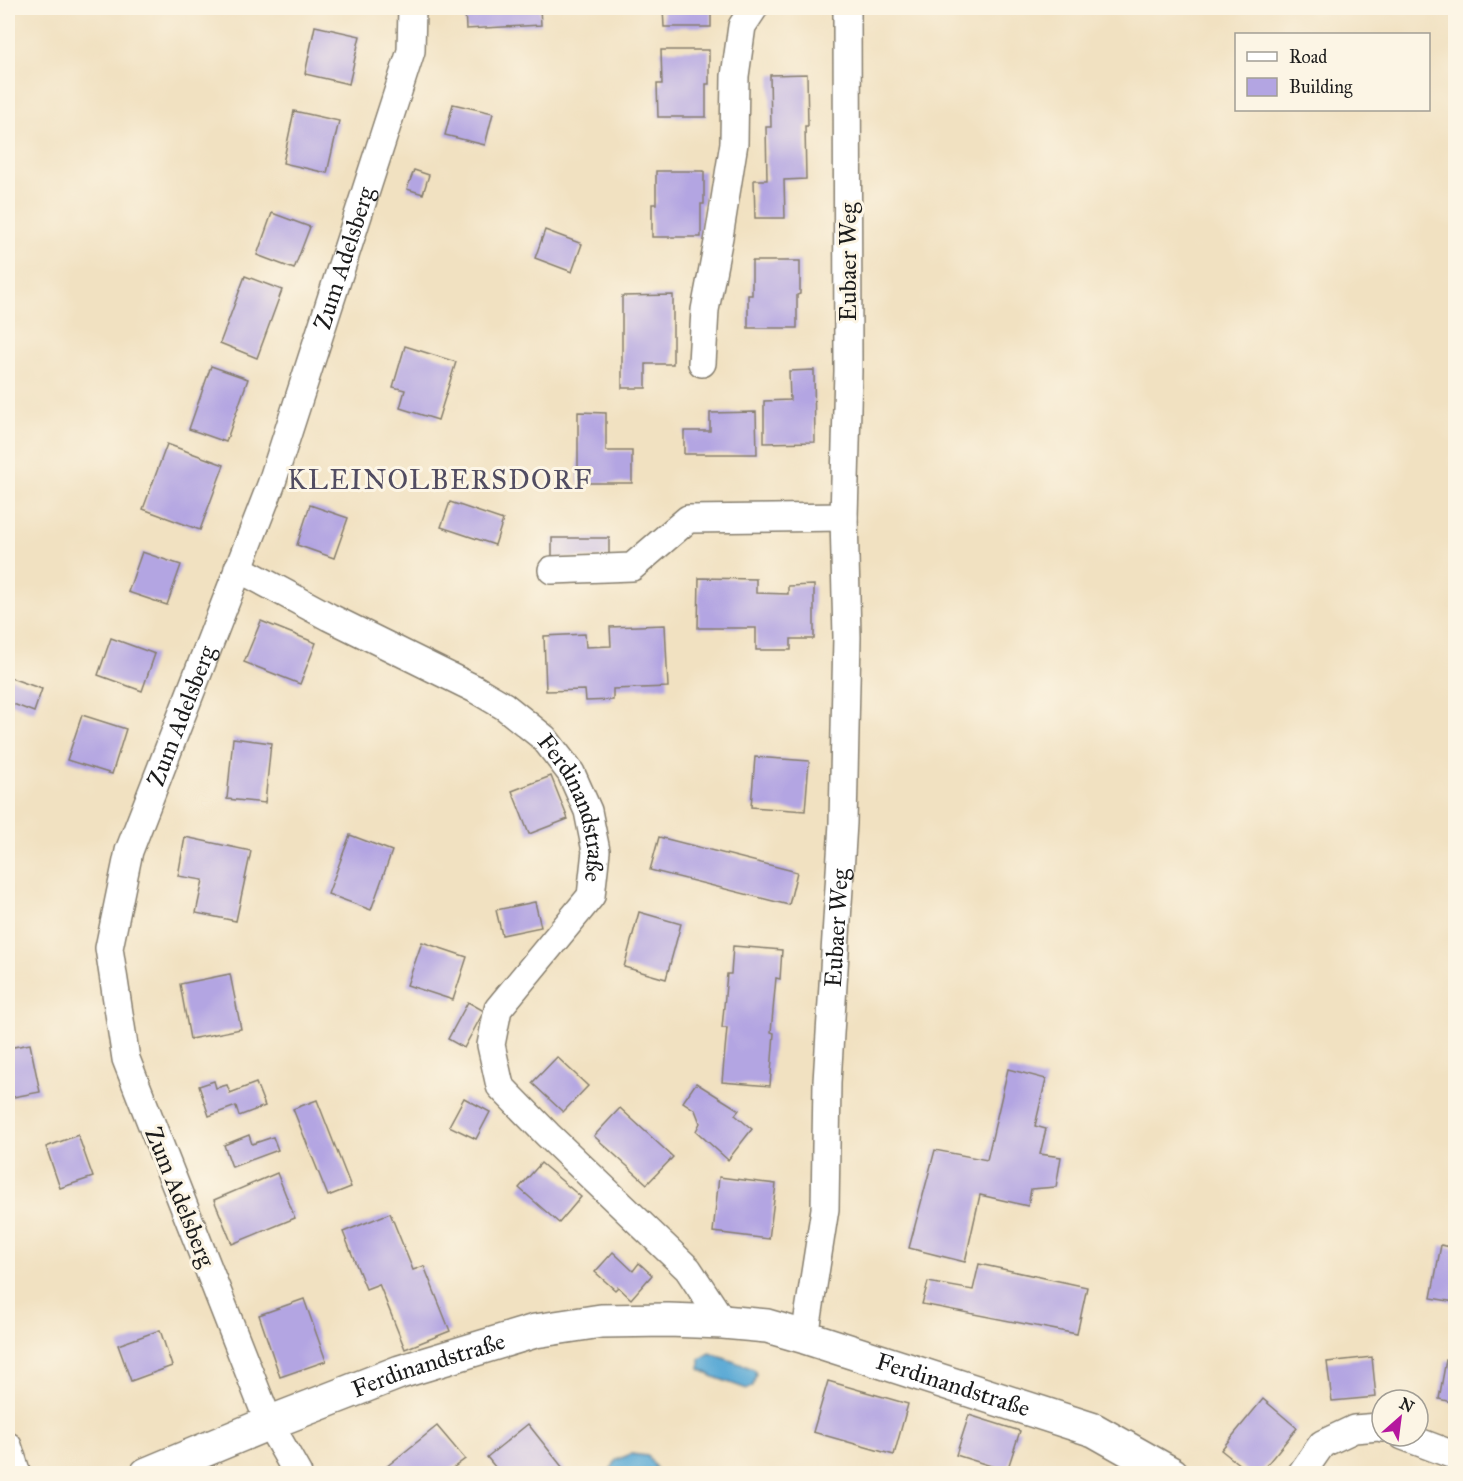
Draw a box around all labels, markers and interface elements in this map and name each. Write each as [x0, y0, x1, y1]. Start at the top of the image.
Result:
legend [1235, 33, 1430, 111]
text: Road [1289, 46, 1327, 68]
text: Building [1289, 76, 1353, 99]
street label: Zum Adelsberg [307, 182, 381, 333]
street label: Eubaer Weg [833, 202, 863, 321]
district label: KLEINOLBERSDORF [287, 463, 593, 496]
street label: Zum Adelsberg [141, 641, 223, 790]
street label: Ferdinandstraße [531, 727, 611, 884]
street label: Eubaer Weg [818, 867, 855, 988]
street label: Zum Adelsberg [138, 1123, 222, 1272]
street label: Ferdinandstraße [347, 1326, 509, 1404]
street label: Ferdinandstraße [872, 1346, 1034, 1423]
north arrow [1370, 1388, 1430, 1448]
text: N [1396, 1394, 1418, 1417]

